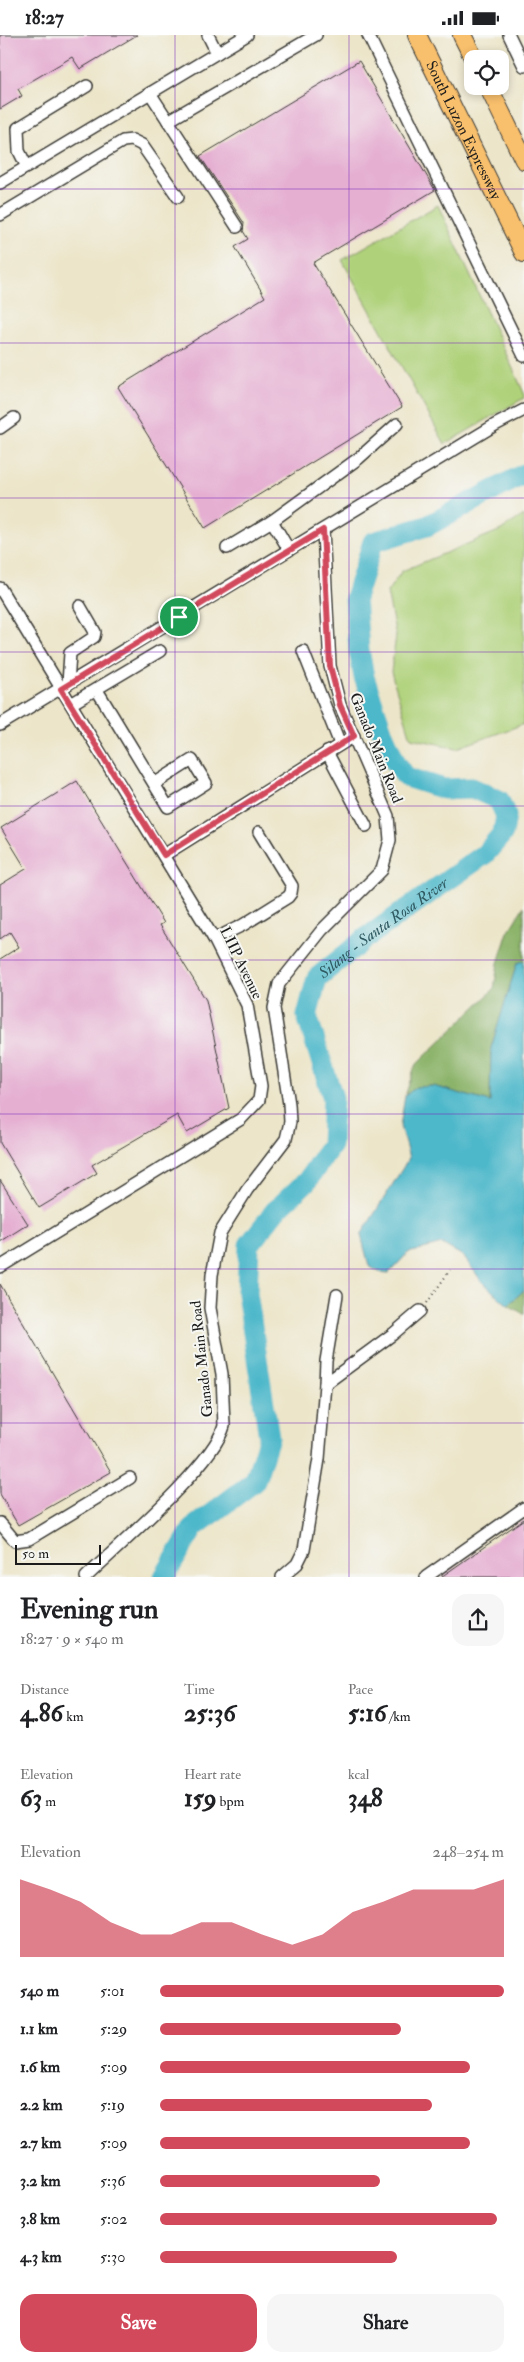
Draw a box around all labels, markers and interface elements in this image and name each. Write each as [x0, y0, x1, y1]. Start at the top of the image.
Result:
text: 18:27 [25, 6, 64, 30]
map controls [464, 50, 509, 95]
button: locate [464, 50, 509, 95]
street label: South Luzon Expressway [422, 58, 506, 203]
pin [158, 596, 200, 638]
icon: arrive [165, 603, 193, 631]
street label: Ganado Main Road [345, 690, 407, 806]
water label: Silang - Santa Rosa River [313, 873, 453, 983]
street label: LIIP Avenue [215, 924, 267, 1002]
street label: Ganado Main Road [186, 1299, 218, 1418]
scale bar [15, 1542, 101, 1565]
text: 50 m [22, 1545, 49, 1562]
text: Evening run [20, 1592, 158, 1627]
button: share [452, 1594, 504, 1646]
text: 18:27 · 9 × 540 m [20, 1629, 124, 1649]
text: Distance [20, 1681, 69, 1698]
text: Time [184, 1681, 215, 1698]
text: Pace [348, 1681, 373, 1698]
text: 4.86 [20, 1698, 63, 1729]
text: 25:36 [184, 1698, 236, 1729]
text: 5:16 [348, 1698, 387, 1729]
text: km [63, 1708, 84, 1725]
text: /km [387, 1708, 411, 1725]
text: Elevation [20, 1766, 73, 1783]
text: Heart rate [184, 1766, 241, 1783]
text: kcal [348, 1766, 369, 1783]
text: 63 [20, 1783, 42, 1814]
text: 159 [184, 1783, 217, 1814]
text: 348 [348, 1783, 383, 1814]
text: m [42, 1793, 56, 1810]
text: bpm [217, 1793, 244, 1810]
text: Elevation [20, 1842, 81, 1862]
text: 248–254 m [433, 1842, 504, 1862]
text: 540 m [20, 1981, 59, 2001]
text: 5:01 [100, 1981, 125, 2001]
text: 1.1 km [20, 2019, 58, 2039]
text: 5:29 [100, 2019, 127, 2039]
text: 1.6 km [20, 2057, 60, 2077]
text: 5:09 [100, 2057, 127, 2077]
text: 2.2 km [20, 2095, 63, 2115]
text: 5:19 [100, 2095, 125, 2115]
text: 2.7 km [20, 2133, 61, 2153]
text: 5:09 [100, 2133, 127, 2153]
text: 3.2 km [20, 2171, 61, 2191]
text: 5:36 [100, 2171, 125, 2191]
text: 3.8 km [20, 2209, 60, 2229]
text: 5:02 [100, 2209, 127, 2229]
text: 4.3 km [20, 2247, 62, 2267]
text: 5:30 [100, 2247, 125, 2267]
button: Save [20, 2294, 257, 2352]
button: Share [267, 2294, 504, 2352]

